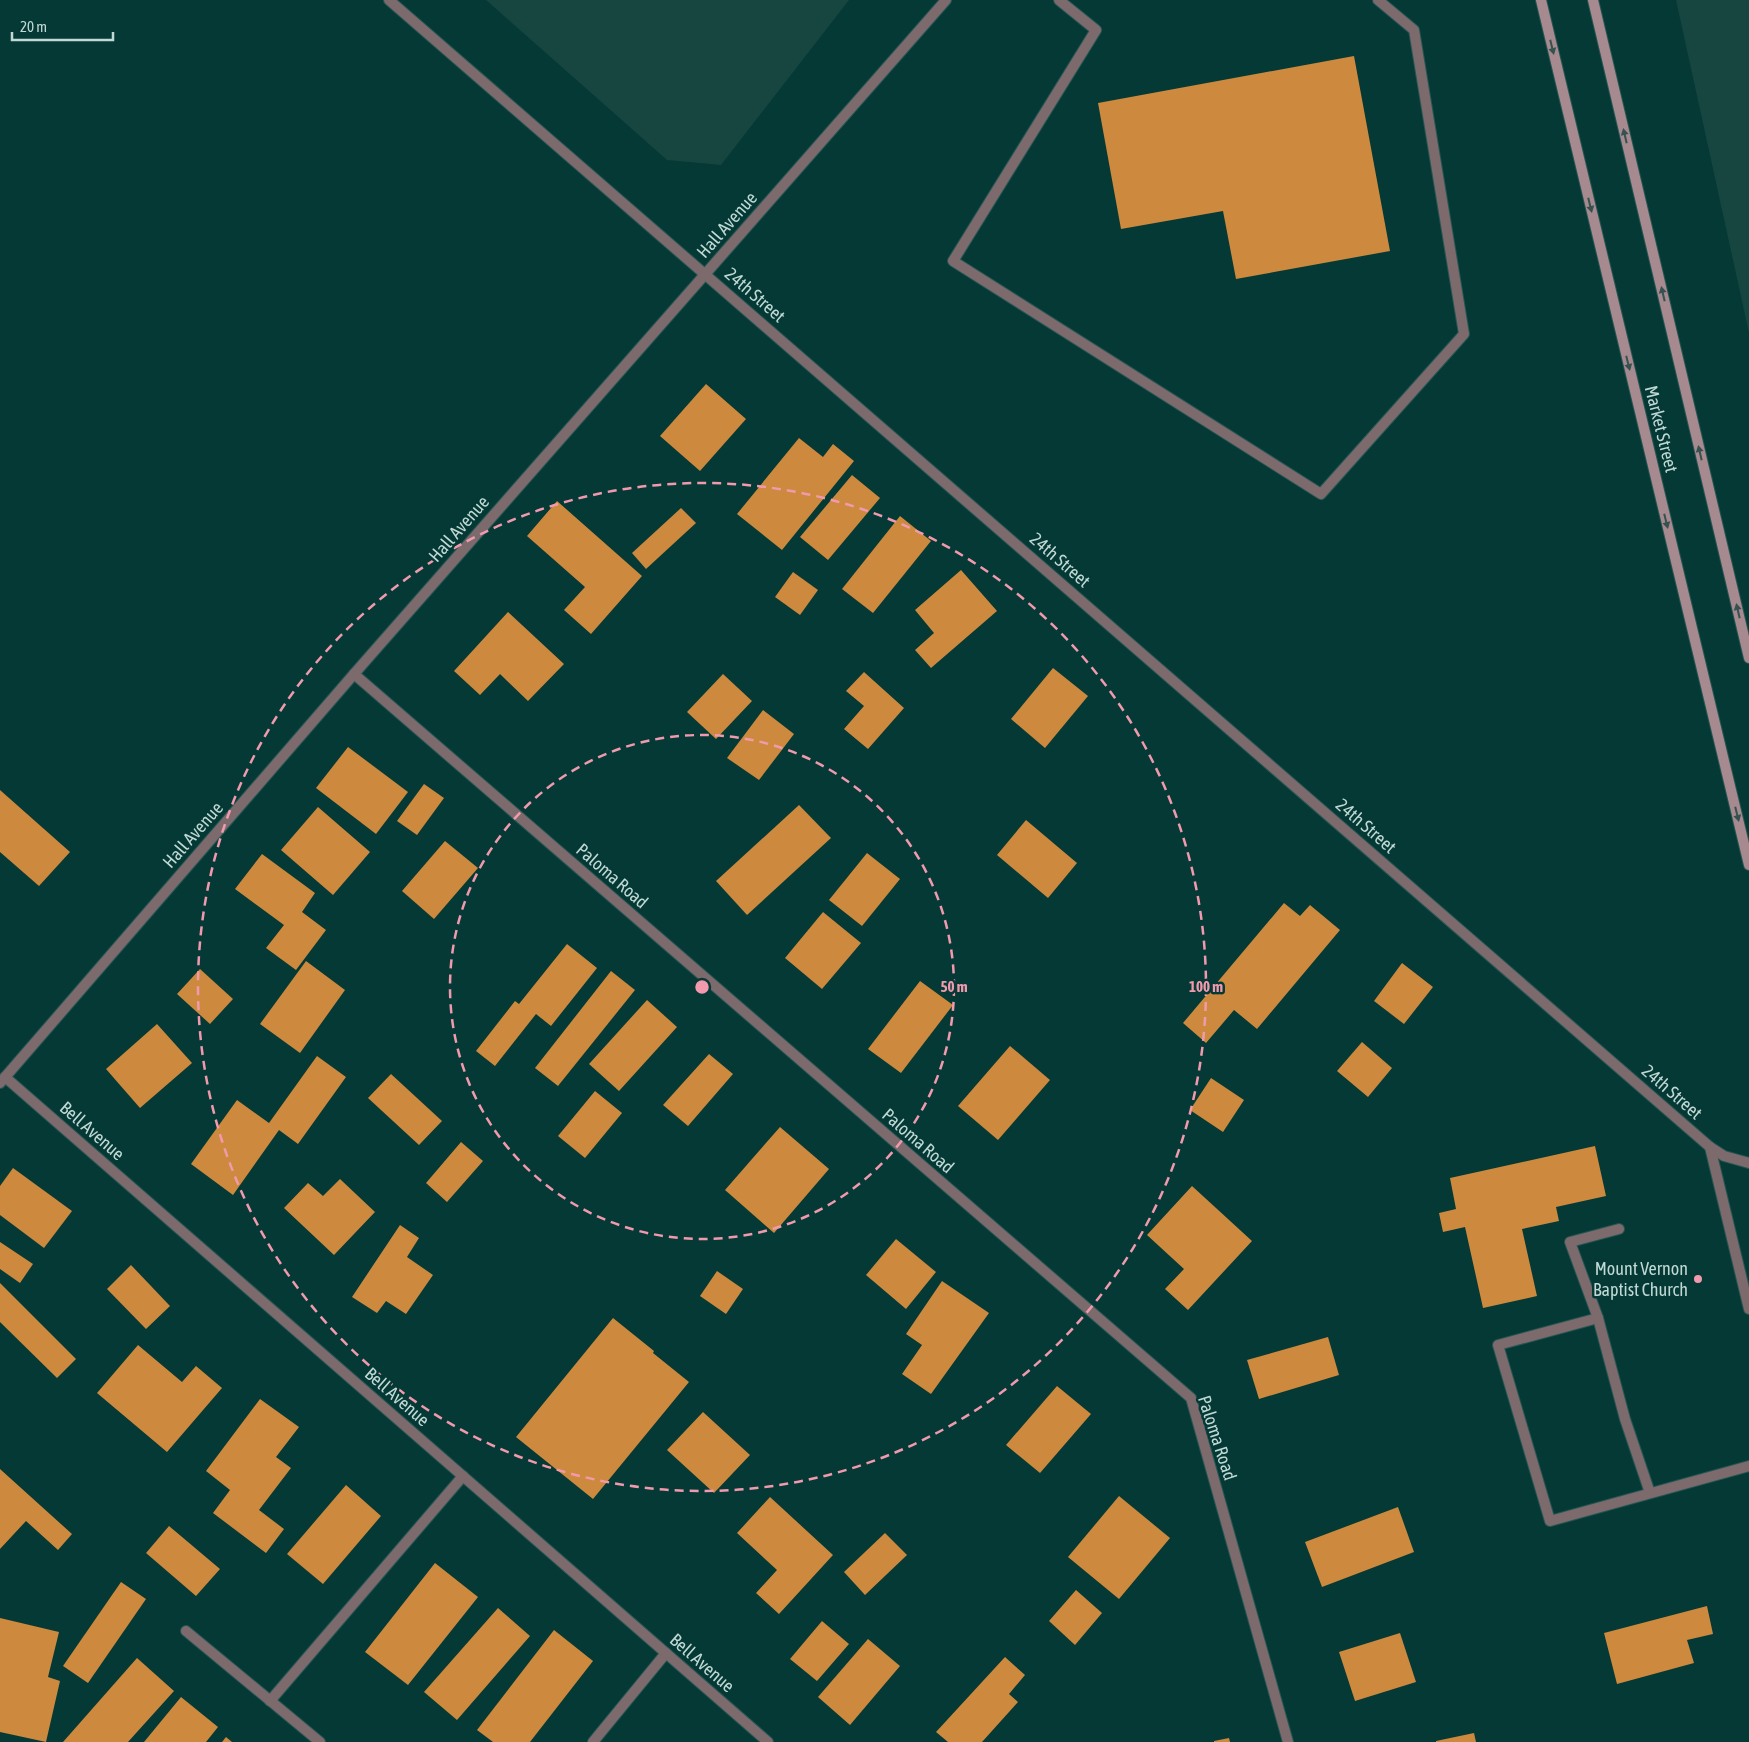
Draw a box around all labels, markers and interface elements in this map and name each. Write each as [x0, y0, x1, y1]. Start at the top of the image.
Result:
scale bar [12, 10, 114, 42]
text: 20 m [20, 18, 47, 35]
one-way arrow [1548, 40, 1556, 55]
one-way arrow [1621, 129, 1629, 144]
street label: Hall Avenue [692, 187, 761, 262]
one-way arrow [1586, 198, 1594, 213]
street label: 24th Street [721, 263, 790, 326]
one-way arrow [1659, 287, 1667, 302]
one-way arrow [1624, 356, 1632, 371]
street label: Market Street [1641, 383, 1682, 474]
one-way arrow [1696, 445, 1704, 460]
street label: Hall Avenue [424, 491, 493, 566]
one-way arrow [1662, 514, 1670, 529]
street label: 24th Street [1026, 528, 1095, 591]
one-way arrow [1734, 603, 1742, 618]
street label: 24th Street [1332, 794, 1401, 857]
street label: Hall Avenue [158, 797, 227, 872]
one-way arrow [1733, 806, 1741, 821]
street label: Paloma Road [572, 839, 652, 912]
centre of rings [693, 978, 711, 996]
text: 50 m [941, 978, 968, 995]
text: 100 m [1189, 978, 1223, 995]
street label: 24th Street [1638, 1060, 1707, 1123]
street label: Bell Avenue [56, 1097, 129, 1164]
street label: Paloma Road [878, 1104, 958, 1177]
place label: Mount Vernon Baptist Church [1593, 1258, 1688, 1300]
marker: Mount Vernon Baptist Church [1692, 1273, 1704, 1285]
street label: Bell Avenue [361, 1363, 434, 1430]
street label: Paloma Road [1194, 1393, 1241, 1483]
street label: Bell Avenue [666, 1629, 739, 1696]

